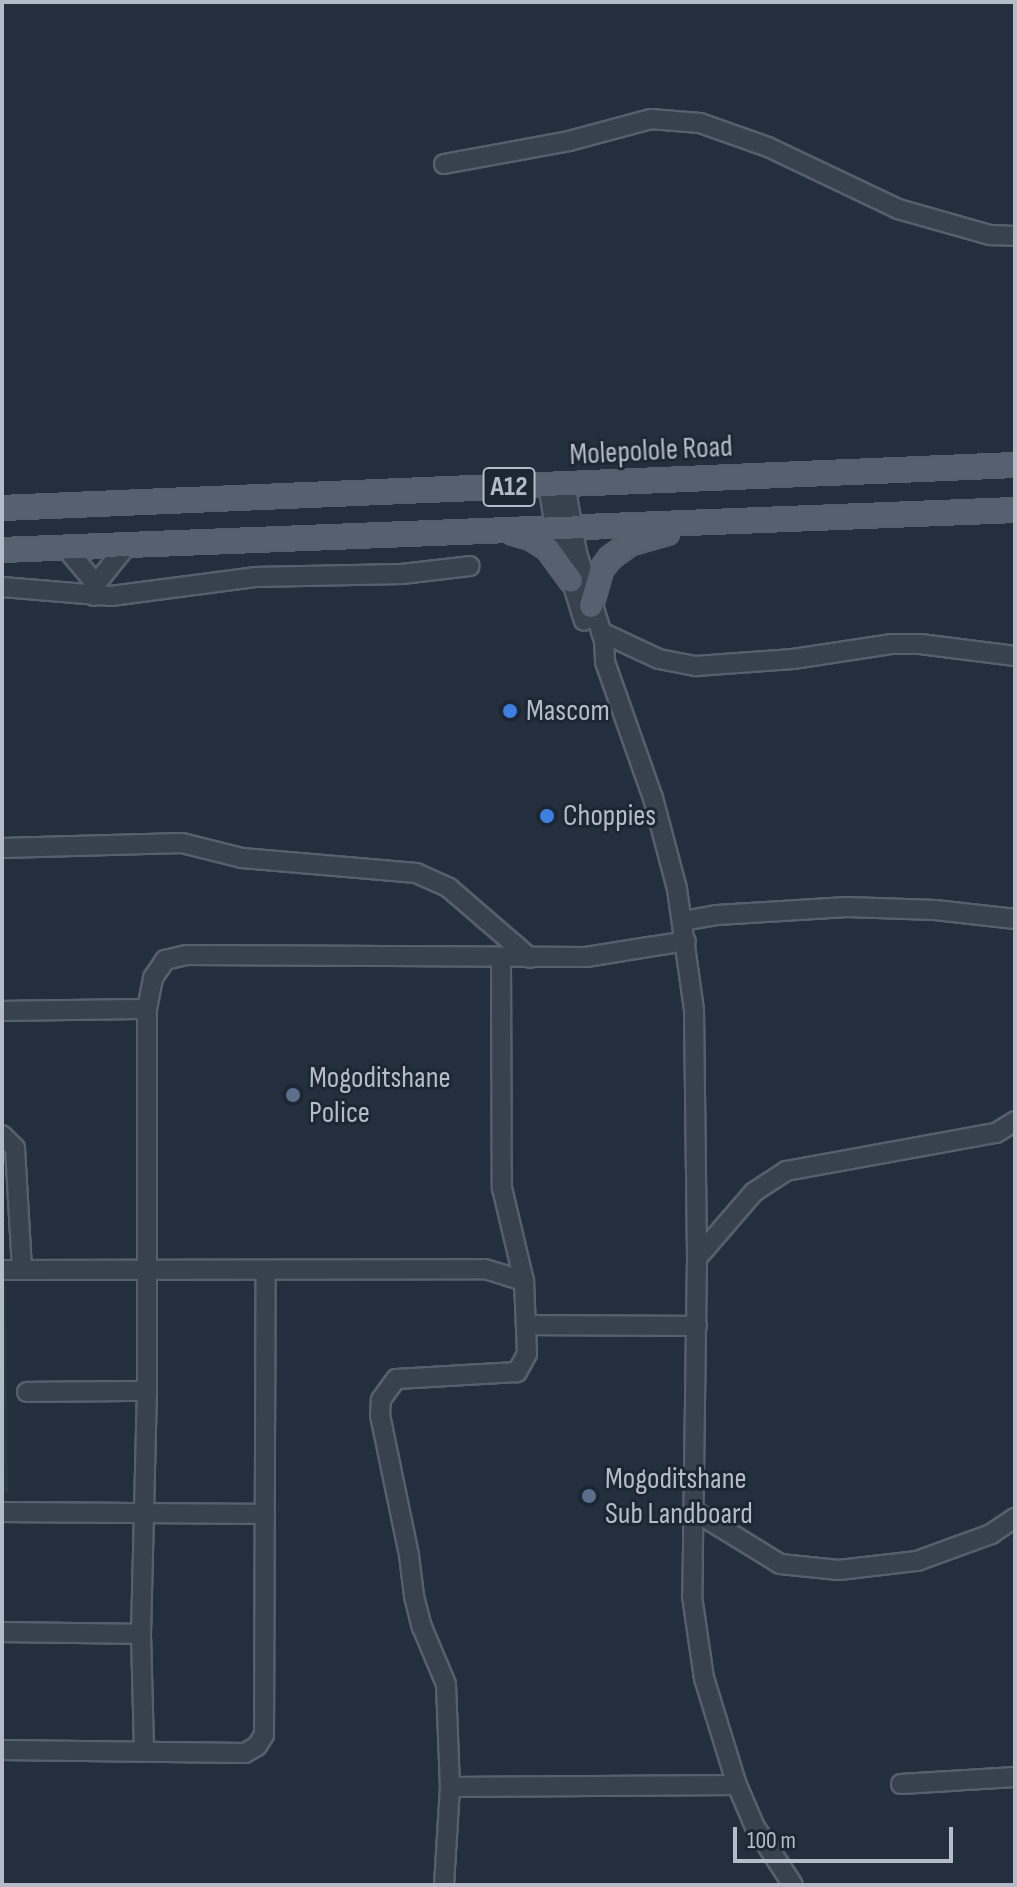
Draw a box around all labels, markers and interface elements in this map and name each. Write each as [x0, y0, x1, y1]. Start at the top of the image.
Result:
street label: Molepolole Road [569, 429, 733, 473]
road number: A12 [481, 463, 537, 511]
place label: Mascom [526, 693, 610, 729]
marker: Mascom [501, 702, 519, 720]
place label: Choppies [563, 798, 656, 834]
marker: Choppies [538, 807, 556, 825]
place label: Mogoditshane Police [309, 1060, 451, 1130]
marker: Mogoditshane Police [284, 1086, 302, 1104]
place label: Mogoditshane Sub Landboard [605, 1461, 753, 1532]
marker: Mogoditshane Sub Landboard [580, 1487, 598, 1505]
scale bar [737, 1811, 957, 1861]
text: 100 m [747, 1826, 796, 1855]

